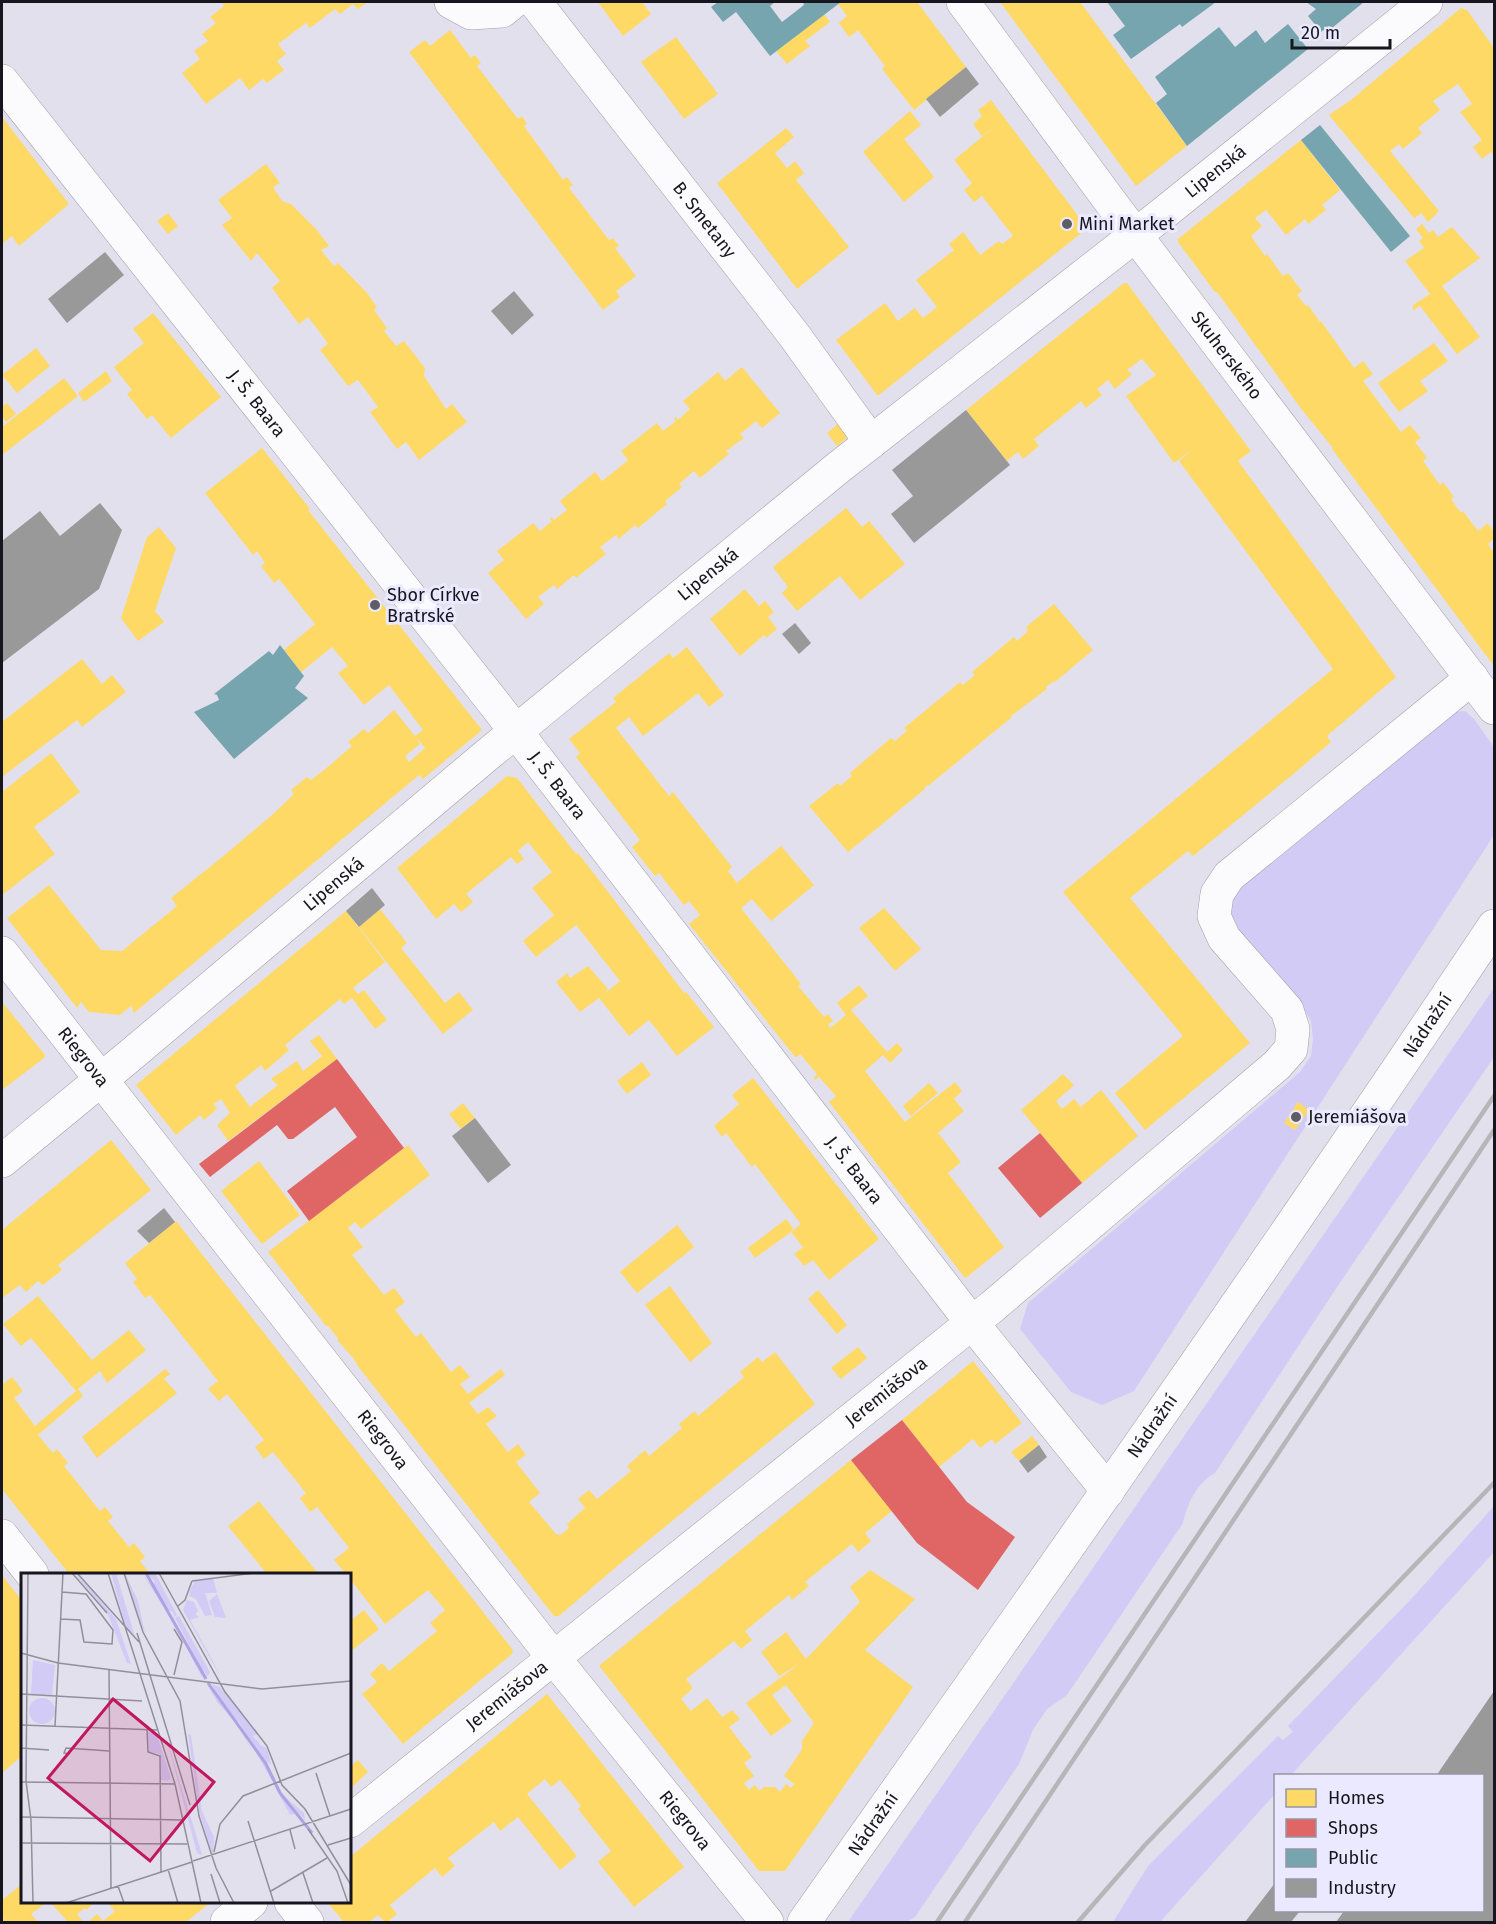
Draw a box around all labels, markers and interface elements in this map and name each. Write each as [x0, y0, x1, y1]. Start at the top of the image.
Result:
scale bar [1292, 12, 1390, 50]
text: 20 m [1301, 22, 1340, 44]
street label: Lipenská [1180, 140, 1251, 203]
street label: B. Smetany [668, 177, 741, 262]
place label: Mini Market [1079, 213, 1175, 235]
marker: Mini Market [1060, 217, 1074, 231]
street label: Skuherského [1186, 307, 1267, 404]
street label: J. Š. Baara [223, 365, 290, 442]
street label: Lipenská [673, 543, 743, 606]
place label: Sbor Církve Bratrské [387, 584, 480, 627]
marker: Sbor Církve Bratrské [368, 598, 382, 612]
street label: J. Š. Baara [524, 747, 591, 824]
street label: Lipenská [299, 852, 368, 916]
street label: Nádražní [1398, 989, 1457, 1062]
street label: Riegrova [53, 1022, 114, 1091]
place label: Jeremiášova [1308, 1106, 1407, 1128]
marker: Jeremiášova [1289, 1110, 1303, 1124]
street label: J. Š. Baara [821, 1132, 887, 1209]
street label: Jeremiášova [841, 1352, 932, 1431]
street label: Nádražní [1123, 1390, 1182, 1462]
street label: Riegrova [353, 1405, 413, 1474]
inset map [21, 1573, 351, 1903]
street label: Jeremiášova [461, 1656, 552, 1735]
legend [1274, 1774, 1484, 1912]
street label: Riegrova [654, 1786, 716, 1855]
text: Homes [1328, 1787, 1384, 1809]
street label: Nádražní [843, 1788, 903, 1860]
text: Shops [1328, 1817, 1378, 1839]
text: Public [1328, 1847, 1378, 1869]
text: Industry [1328, 1877, 1396, 1899]

